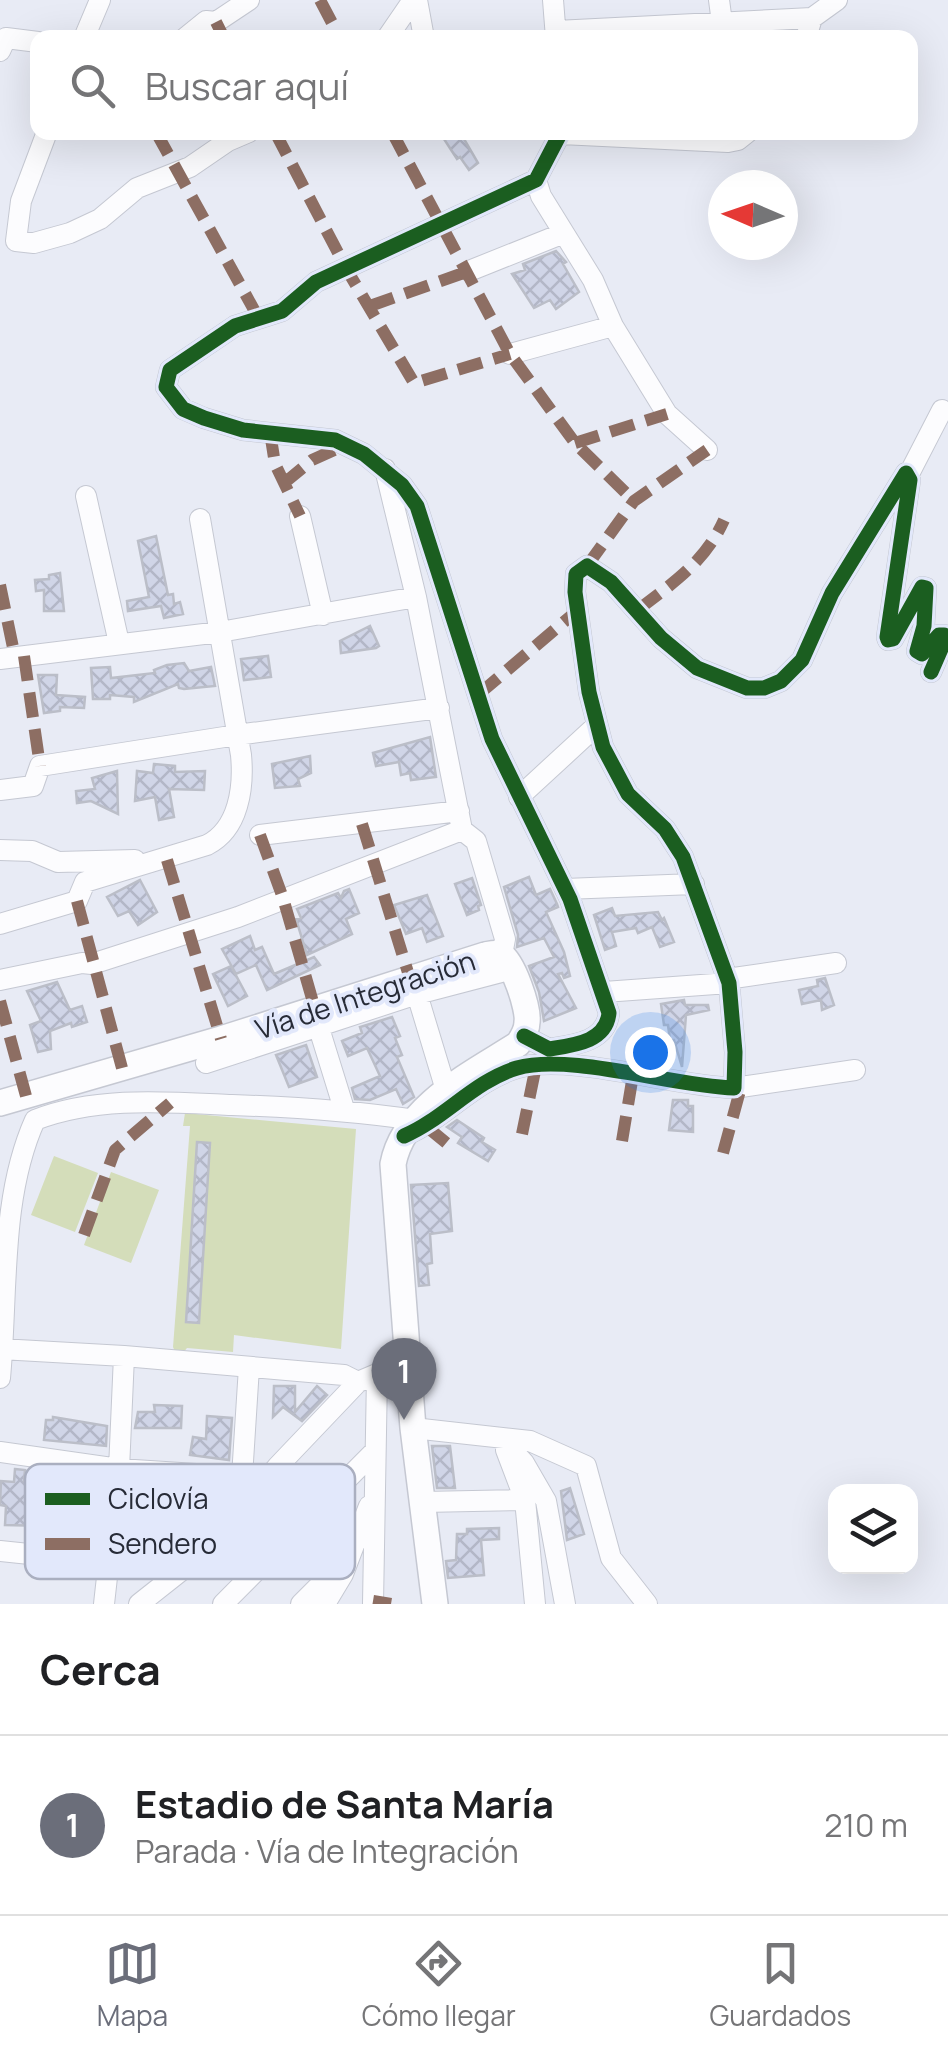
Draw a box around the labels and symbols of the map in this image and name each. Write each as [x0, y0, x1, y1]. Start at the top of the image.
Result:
north arrow [708, 170, 798, 260]
street label: Vía de Integración [250, 941, 480, 1047]
your location [625, 1027, 676, 1078]
pin: 1 [372, 1338, 436, 1420]
legend [25, 1464, 355, 1579]
text: Ciclovía [108, 1479, 209, 1517]
text: Sendero [108, 1524, 217, 1562]

